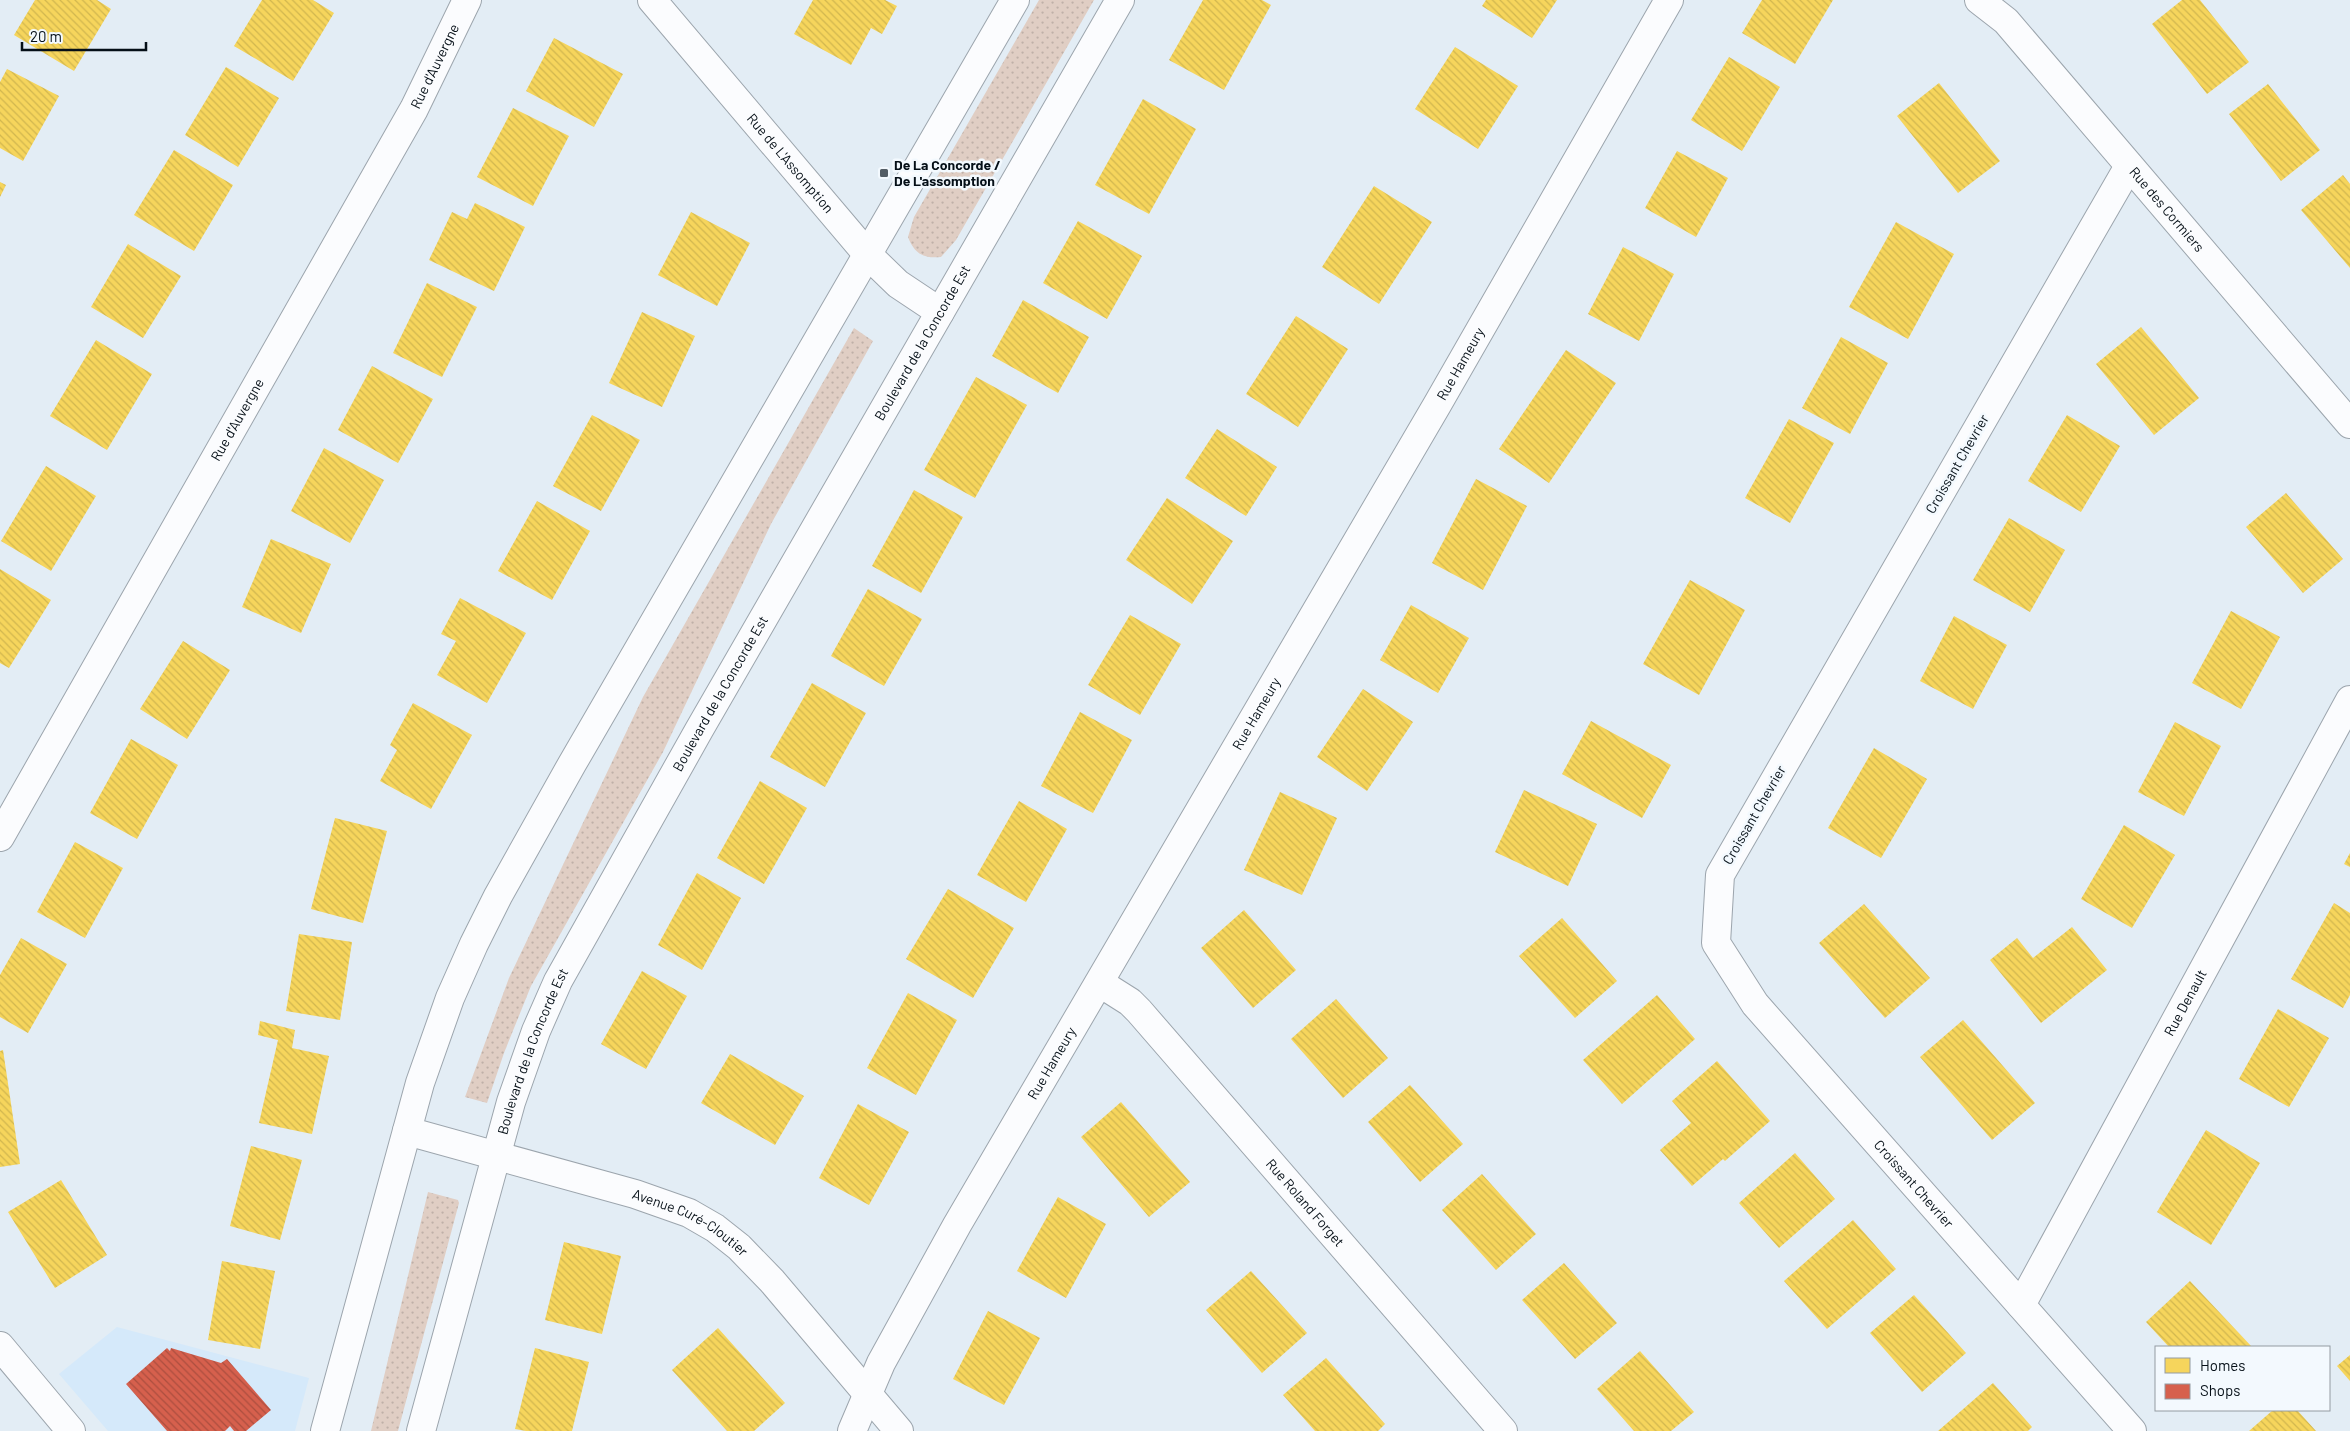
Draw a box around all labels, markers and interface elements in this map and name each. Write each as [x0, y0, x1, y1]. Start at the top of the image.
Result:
scale bar [22, 20, 146, 52]
street label: Rue d'Auvergne [407, 21, 462, 111]
text: 20 m [30, 27, 62, 45]
street label: Rue de L'Assomption [744, 110, 838, 216]
place label: De La Concorde / De L'assomption [894, 156, 1001, 189]
street label: Rue des Cormiers [2126, 163, 2208, 255]
marker: De La Concorde / De L'assomption [878, 167, 890, 179]
street label: Boulevard de la Concorde Est [870, 262, 973, 423]
street label: Rue Hameury [1433, 324, 1488, 403]
street label: Rue d'Auvergne [207, 375, 267, 464]
street label: Croissant Chevrier [1921, 411, 1992, 516]
street label: Boulevard de la Concorde Est [669, 613, 771, 774]
street label: Rue Hameury [1228, 674, 1284, 753]
street label: Croissant Chevrier [1718, 762, 1789, 867]
street label: Boulevard de la Concorde Est [494, 965, 571, 1136]
street label: Rue Denault [2160, 966, 2210, 1039]
street label: Rue Hameury [1023, 1023, 1079, 1102]
street label: Croissant Chevrier [1871, 1136, 1958, 1231]
street label: Rue Roland Forget [1263, 1155, 1348, 1250]
street label: Avenue Curé-Cloutier [630, 1185, 752, 1259]
legend [2155, 1346, 2330, 1411]
text: Homes [2200, 1356, 2245, 1374]
text: Shops [2200, 1381, 2240, 1399]

